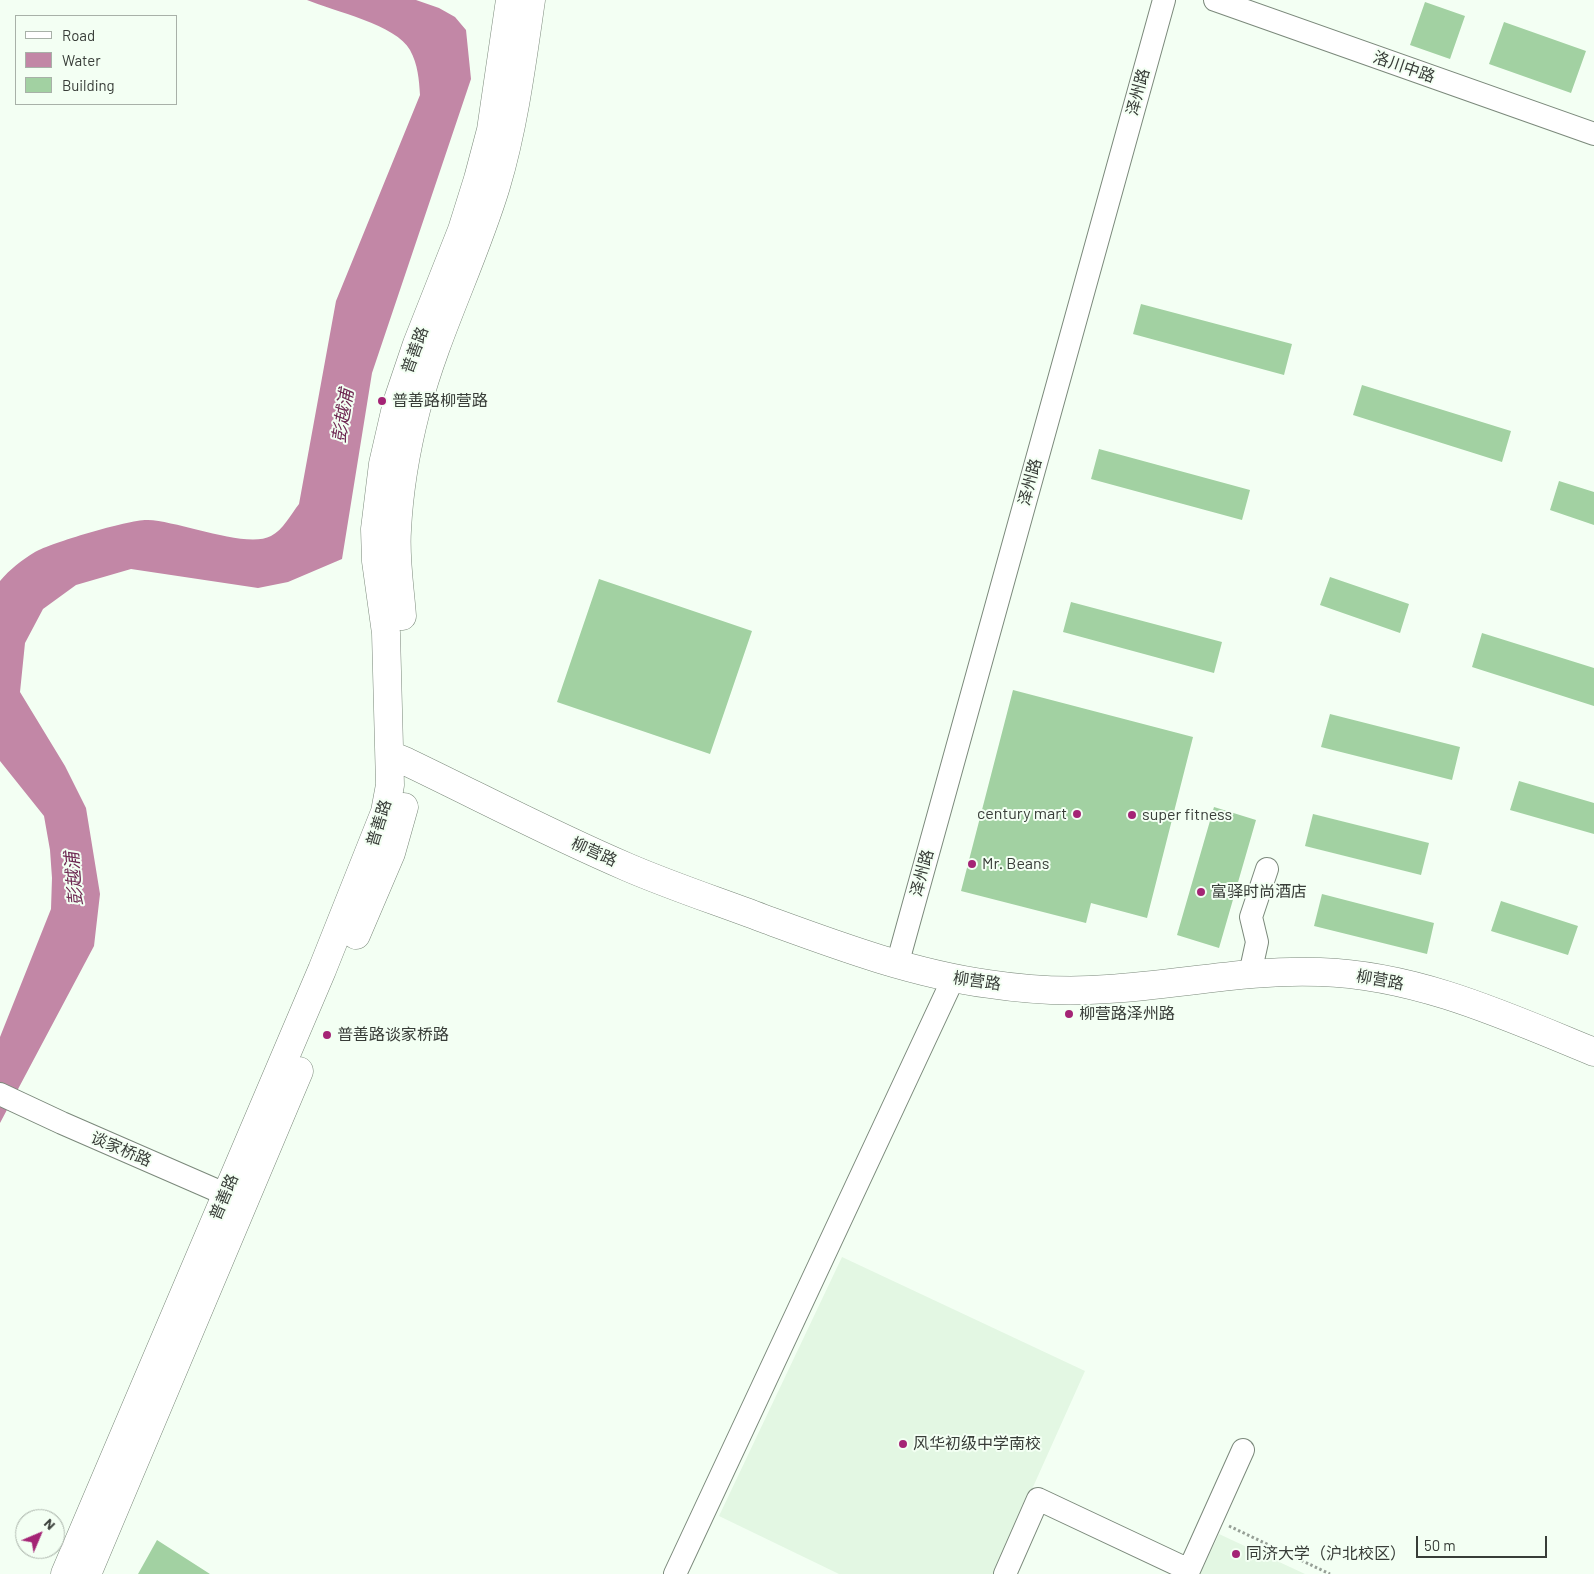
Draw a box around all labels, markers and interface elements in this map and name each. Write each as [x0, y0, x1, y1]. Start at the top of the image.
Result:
legend [15, 15, 178, 105]
text: Road [62, 26, 95, 44]
street label: 洛川中路 [1371, 48, 1437, 86]
text: Water [62, 51, 101, 69]
street label: 泽州路 [1123, 66, 1153, 118]
text: Building [62, 76, 115, 94]
street label: 普善路 [398, 324, 432, 376]
water label: 彭越浦 [328, 388, 358, 444]
place label: 普善路柳营路 [392, 391, 488, 411]
marker: 普善路柳营路 [376, 395, 388, 407]
street label: 泽州路 [1015, 456, 1045, 508]
street label: 普善路 [363, 797, 395, 849]
place label: century mart [977, 804, 1067, 824]
place label: super fitness [1142, 805, 1232, 825]
marker: century mart [1071, 808, 1083, 820]
marker: super fitness [1126, 809, 1138, 821]
street label: 柳营路 [568, 833, 620, 871]
street label: 泽州路 [907, 847, 937, 899]
water label: 彭越浦 [61, 851, 87, 907]
place label: Mr. Beans [982, 854, 1049, 874]
marker: Mr. Beans [966, 858, 978, 870]
place label: 富驿时尚酒店 [1211, 882, 1307, 902]
marker: 富驿时尚酒店 [1195, 886, 1207, 898]
street label: 柳营路 [1355, 966, 1405, 994]
street label: 柳营路 [952, 968, 1002, 994]
place label: 柳营路泽州路 [1079, 1004, 1175, 1024]
marker: 柳营路泽州路 [1063, 1008, 1075, 1020]
place label: 普善路谈家桥路 [337, 1025, 449, 1045]
marker: 普善路谈家桥路 [321, 1029, 333, 1041]
street label: 谈家桥路 [88, 1128, 154, 1170]
street label: 普善路 [206, 1171, 242, 1223]
place label: 风华初级中学南校 [913, 1434, 1041, 1454]
marker: 风华初级中学南校 [897, 1438, 909, 1450]
north arrow [15, 1509, 65, 1559]
text: N [41, 1514, 60, 1533]
scale bar [1419, 1526, 1550, 1558]
text: 50 m [1424, 1536, 1456, 1554]
place label: 同济大学（沪北校区） [1246, 1544, 1406, 1564]
marker: 同济大学（沪北校区） [1230, 1548, 1242, 1560]

